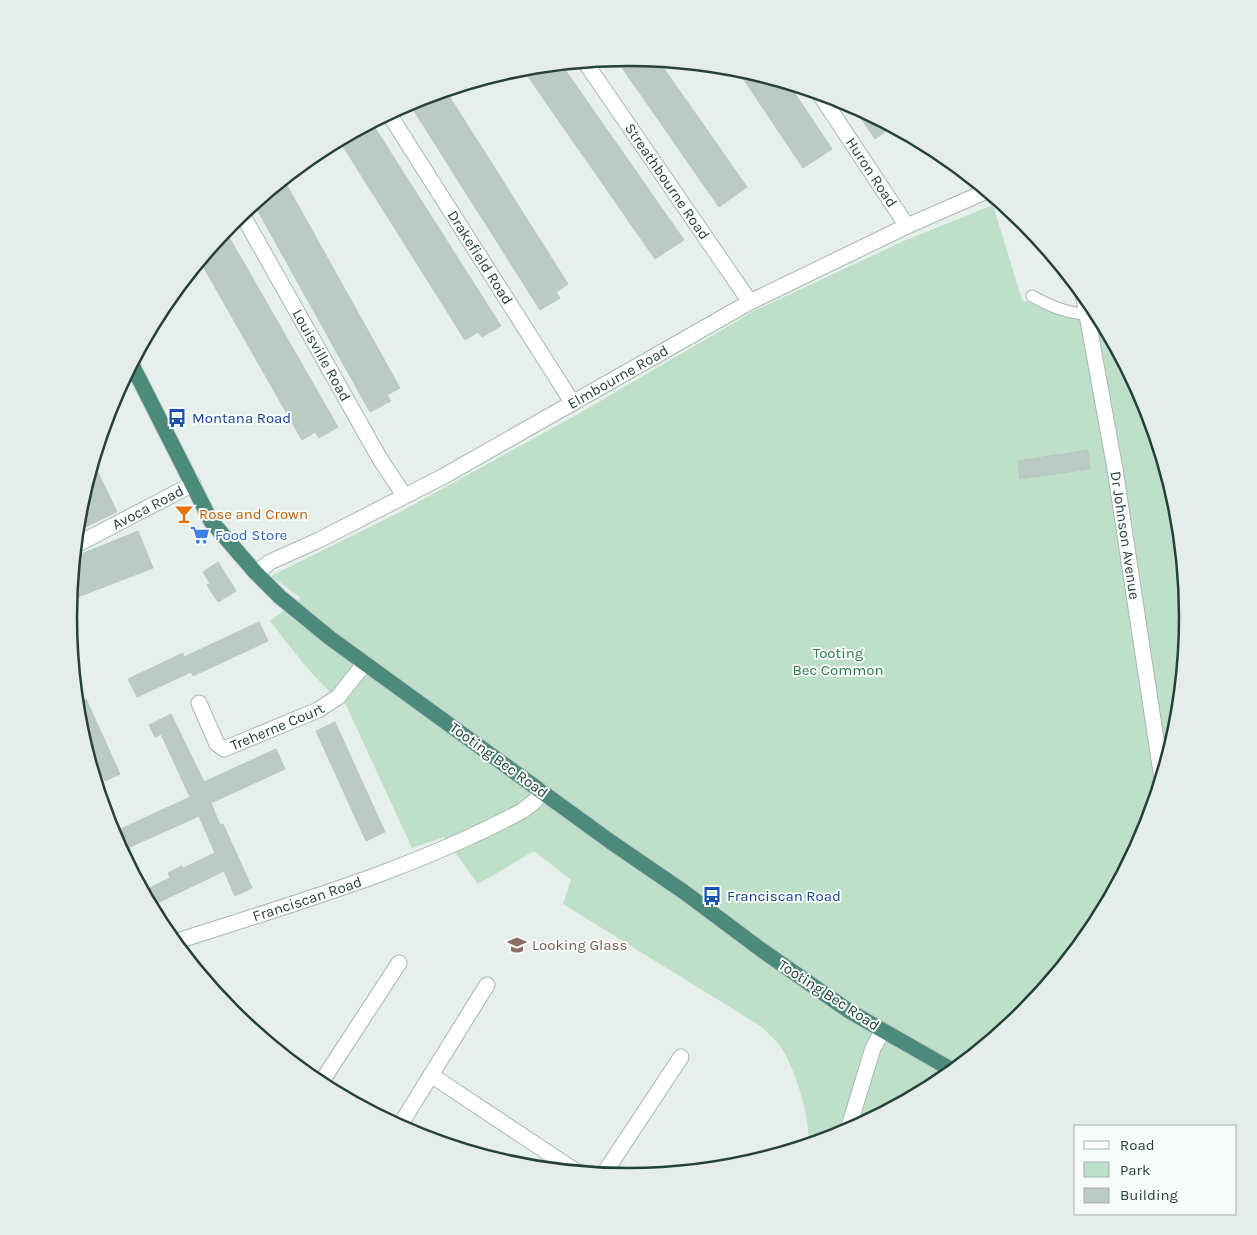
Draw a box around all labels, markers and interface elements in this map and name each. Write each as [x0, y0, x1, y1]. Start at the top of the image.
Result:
street label: Streathbourne Road [621, 120, 713, 243]
street label: Huron Road [842, 134, 901, 211]
street label: Drakefield Road [444, 207, 517, 308]
street label: Louisville Road [288, 306, 355, 404]
street label: Elmbourne Road [564, 341, 672, 413]
bus stop icon: Montana Road [166, 407, 188, 429]
place label: Montana Road [192, 409, 291, 427]
street label: Dr Johnson Avenue [1106, 470, 1144, 601]
street label: Avoca Road [109, 482, 187, 534]
bar icon: Rose and Crown [173, 503, 195, 525]
place label: Rose and Crown [199, 505, 308, 523]
supermarket icon: Food Store [189, 524, 211, 546]
place label: Food Store [215, 526, 287, 544]
park label: Tooting Bec Common [792, 644, 884, 679]
street label: Treherne Court [228, 699, 328, 754]
street label: Tooting Bec Road [446, 718, 552, 802]
street label: Franciscan Road [250, 872, 364, 925]
bus stop icon: Franciscan Road [701, 885, 723, 907]
place label: Franciscan Road [727, 887, 841, 905]
school or university icon: Looking Glass [506, 934, 528, 956]
place label: Looking Glass [532, 936, 627, 954]
street label: Tooting Bec Road [775, 956, 883, 1034]
legend [1074, 1125, 1237, 1215]
text: Road [1120, 1136, 1155, 1154]
text: Park [1120, 1161, 1150, 1179]
text: Building [1120, 1186, 1178, 1204]

